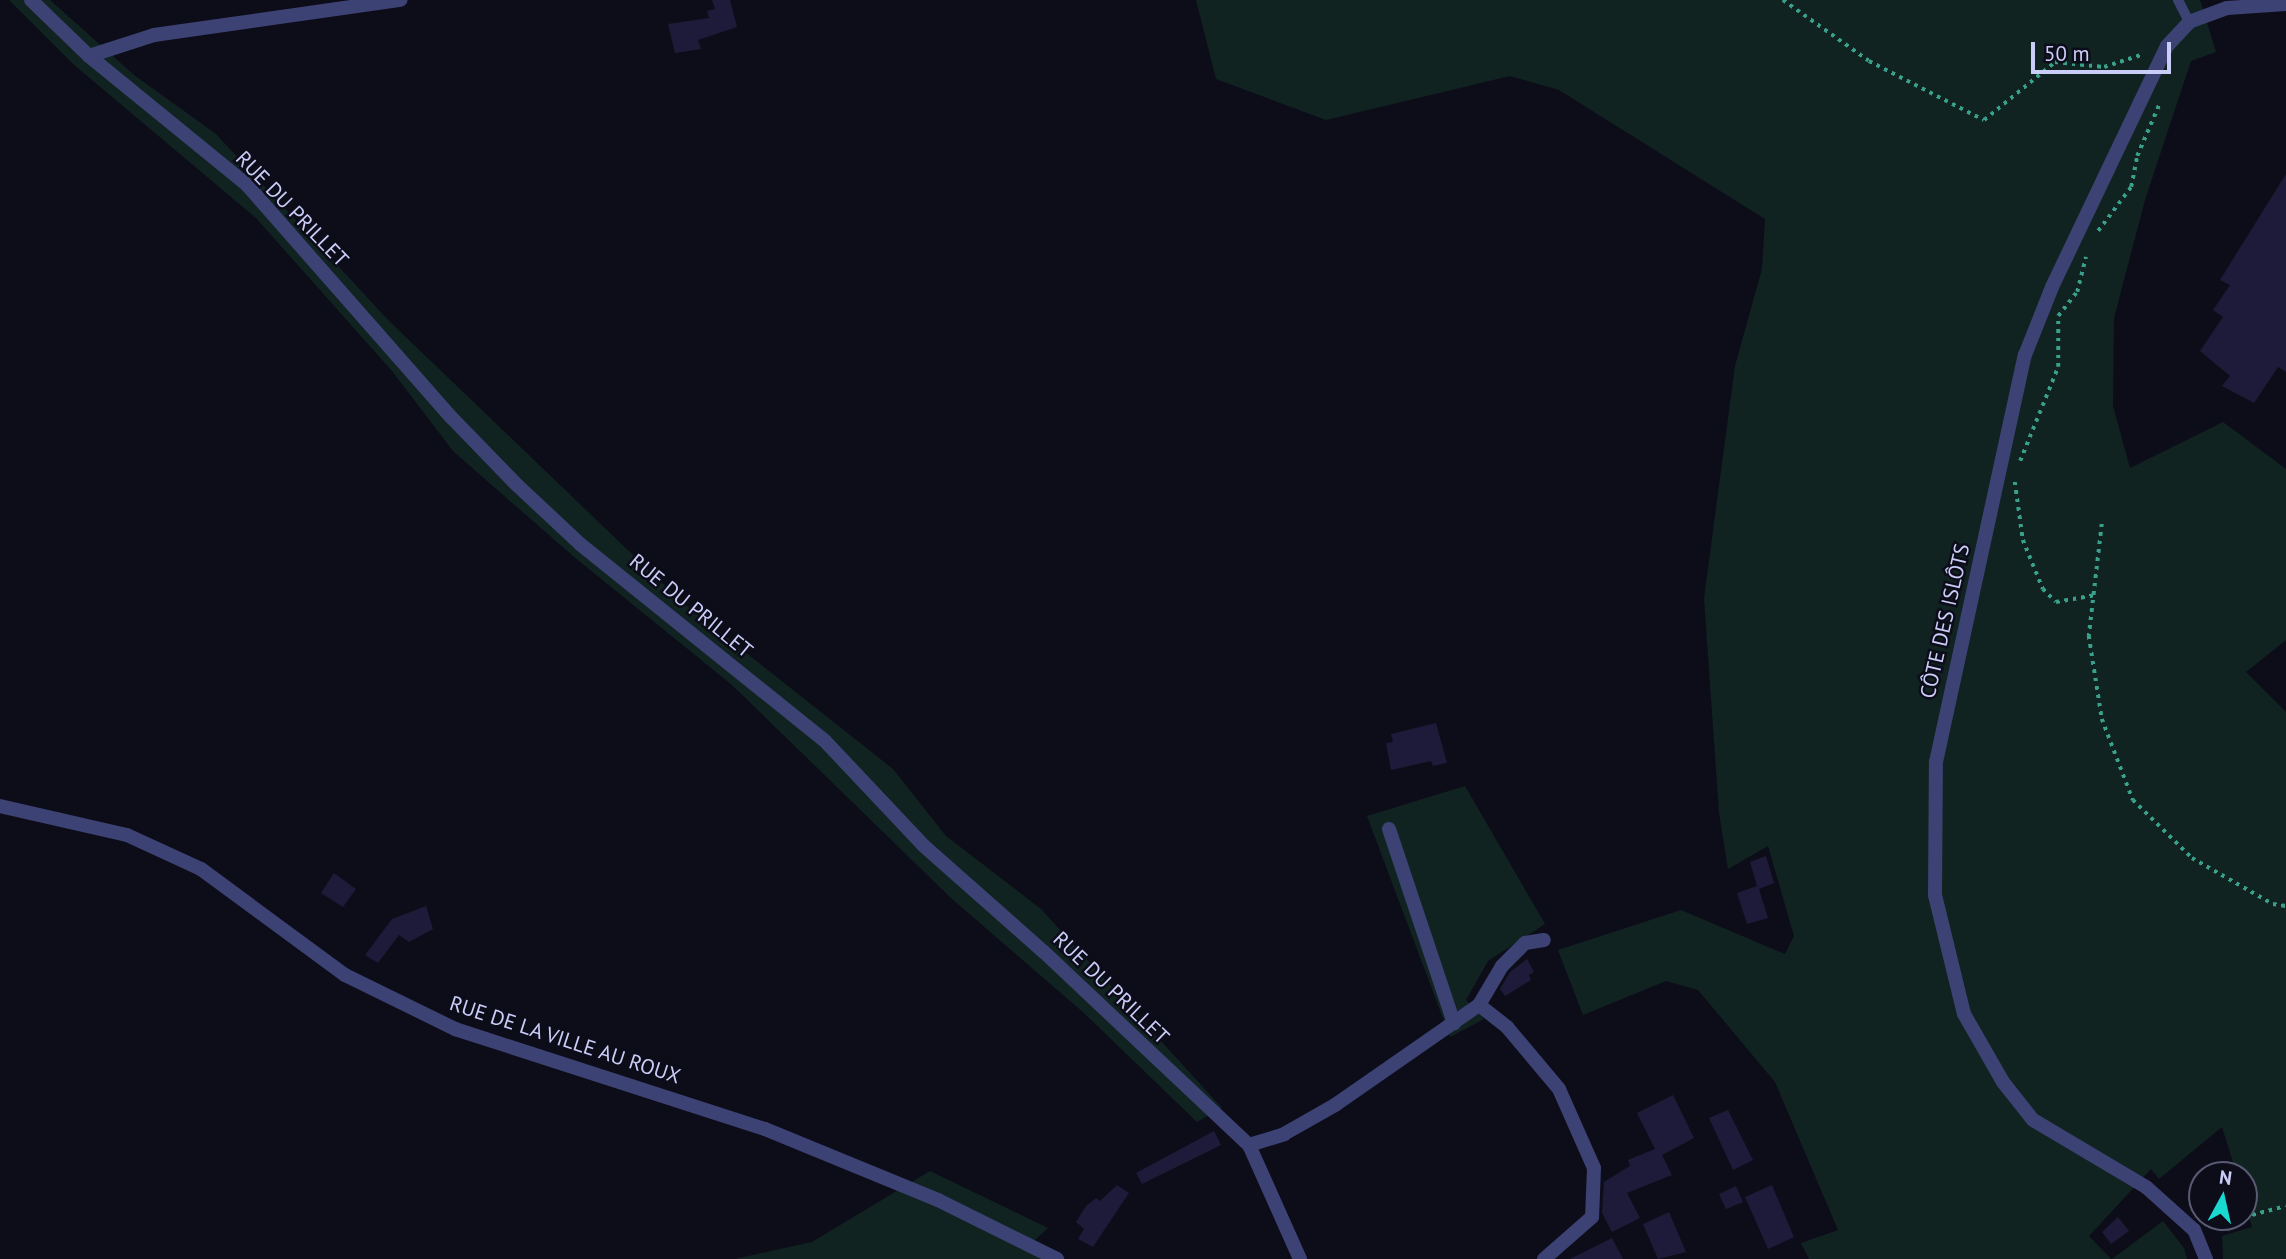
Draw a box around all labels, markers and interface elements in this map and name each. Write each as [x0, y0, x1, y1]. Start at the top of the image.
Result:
scale bar [2034, 28, 2174, 72]
text: 50 m [2044, 40, 2090, 67]
street label: RUE DU PRILLET [230, 146, 354, 272]
street label: CÔTE DES ISLÔTS [1915, 541, 1975, 701]
street label: RUE DU PRILLET [624, 549, 758, 663]
street label: RUE DU PRILLET [1048, 926, 1174, 1050]
street label: RUE DE LA VILLE AU ROUX [445, 990, 685, 1090]
north arrow [2188, 1161, 2258, 1231]
text: N [2218, 1164, 2233, 1190]

